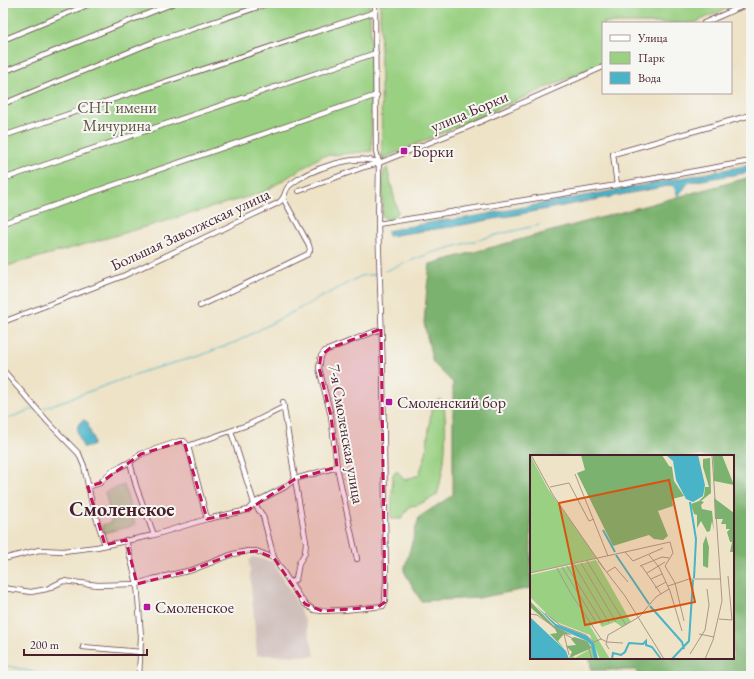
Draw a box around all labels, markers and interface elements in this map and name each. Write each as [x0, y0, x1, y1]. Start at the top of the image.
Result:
legend [602, 22, 732, 94]
text: Улица [637, 30, 668, 46]
text: Парк [638, 50, 665, 66]
text: Вода [638, 70, 661, 86]
street label: улица Борки [427, 86, 512, 137]
park label: СНТ имени Мичурина [77, 97, 157, 136]
place label: Борки [412, 141, 454, 162]
marker: Борки [399, 146, 409, 156]
street label: Большая Заволжская улица [107, 183, 274, 276]
street label: 7-я Смоленская улица [324, 363, 369, 506]
place label: Смоленский бор [397, 392, 506, 413]
marker: Смоленский бор [384, 397, 394, 407]
inset map [530, 455, 734, 659]
district label: Смоленское [69, 496, 175, 522]
place label: Смоленское [155, 597, 234, 618]
marker: Смоленское [142, 602, 152, 612]
scale bar [24, 631, 147, 657]
text: 200 m [30, 637, 60, 653]

